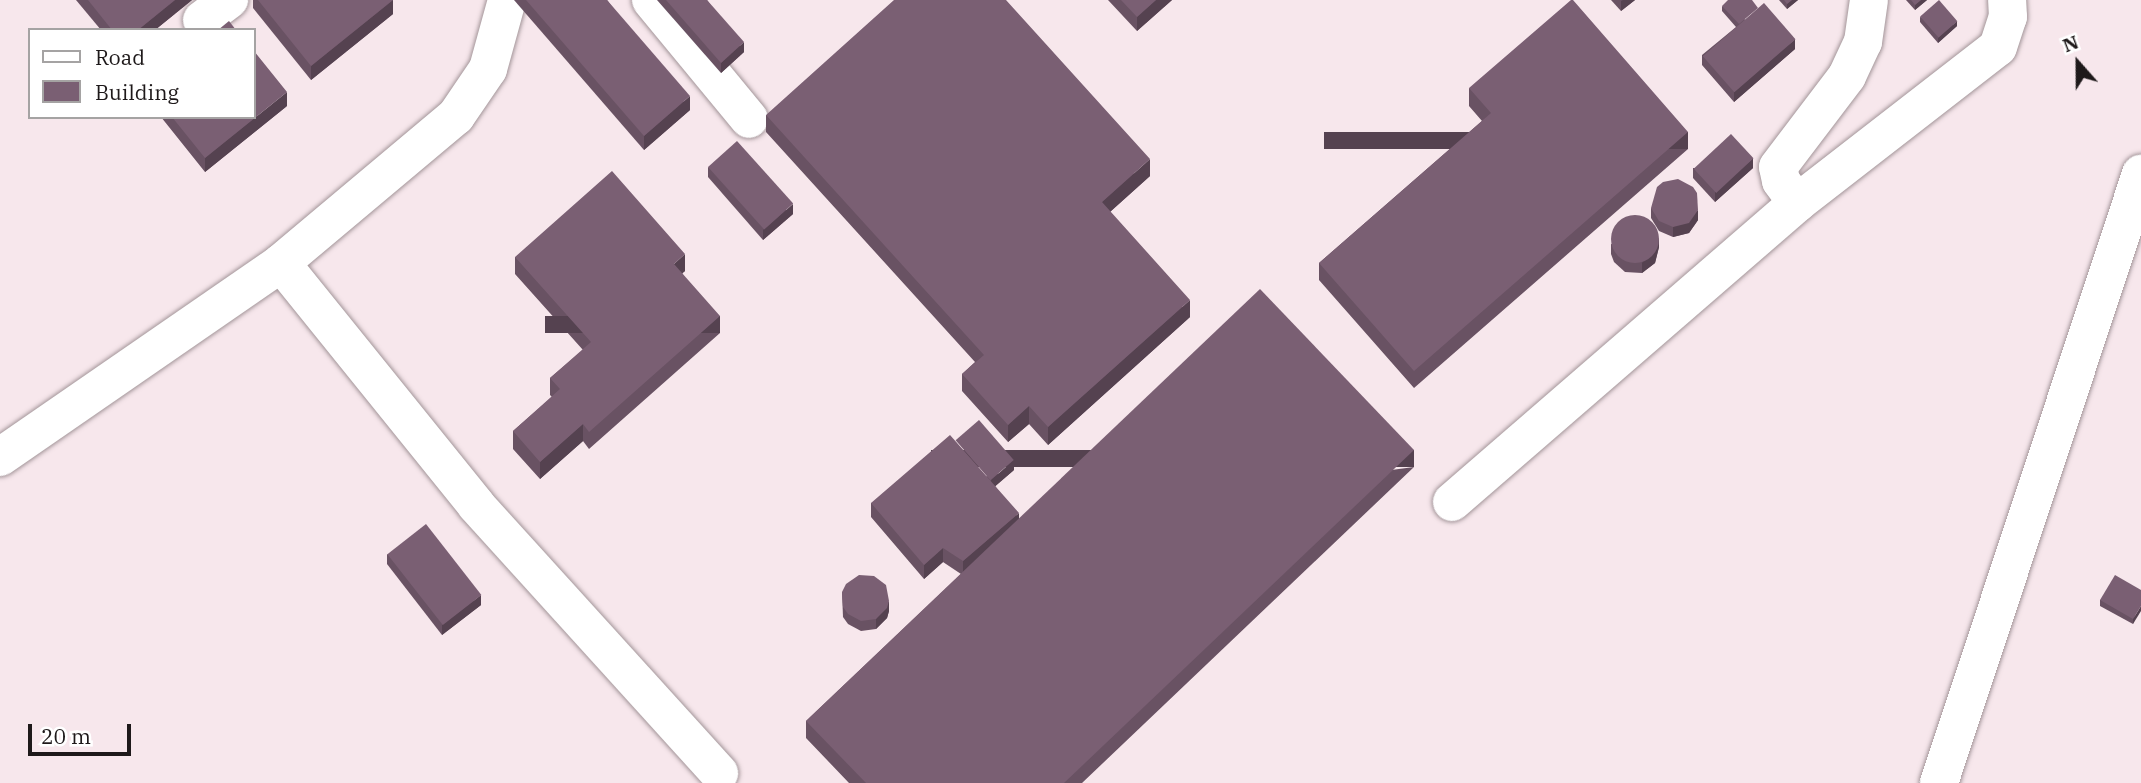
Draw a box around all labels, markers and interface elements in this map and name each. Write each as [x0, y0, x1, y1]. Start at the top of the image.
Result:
legend [28, 28, 256, 119]
north arrow [2043, 28, 2113, 98]
text: N [2059, 29, 2082, 57]
text: Road [95, 43, 145, 71]
text: Building [95, 78, 179, 106]
scale bar [32, 710, 135, 754]
text: 20 m [41, 722, 91, 750]

